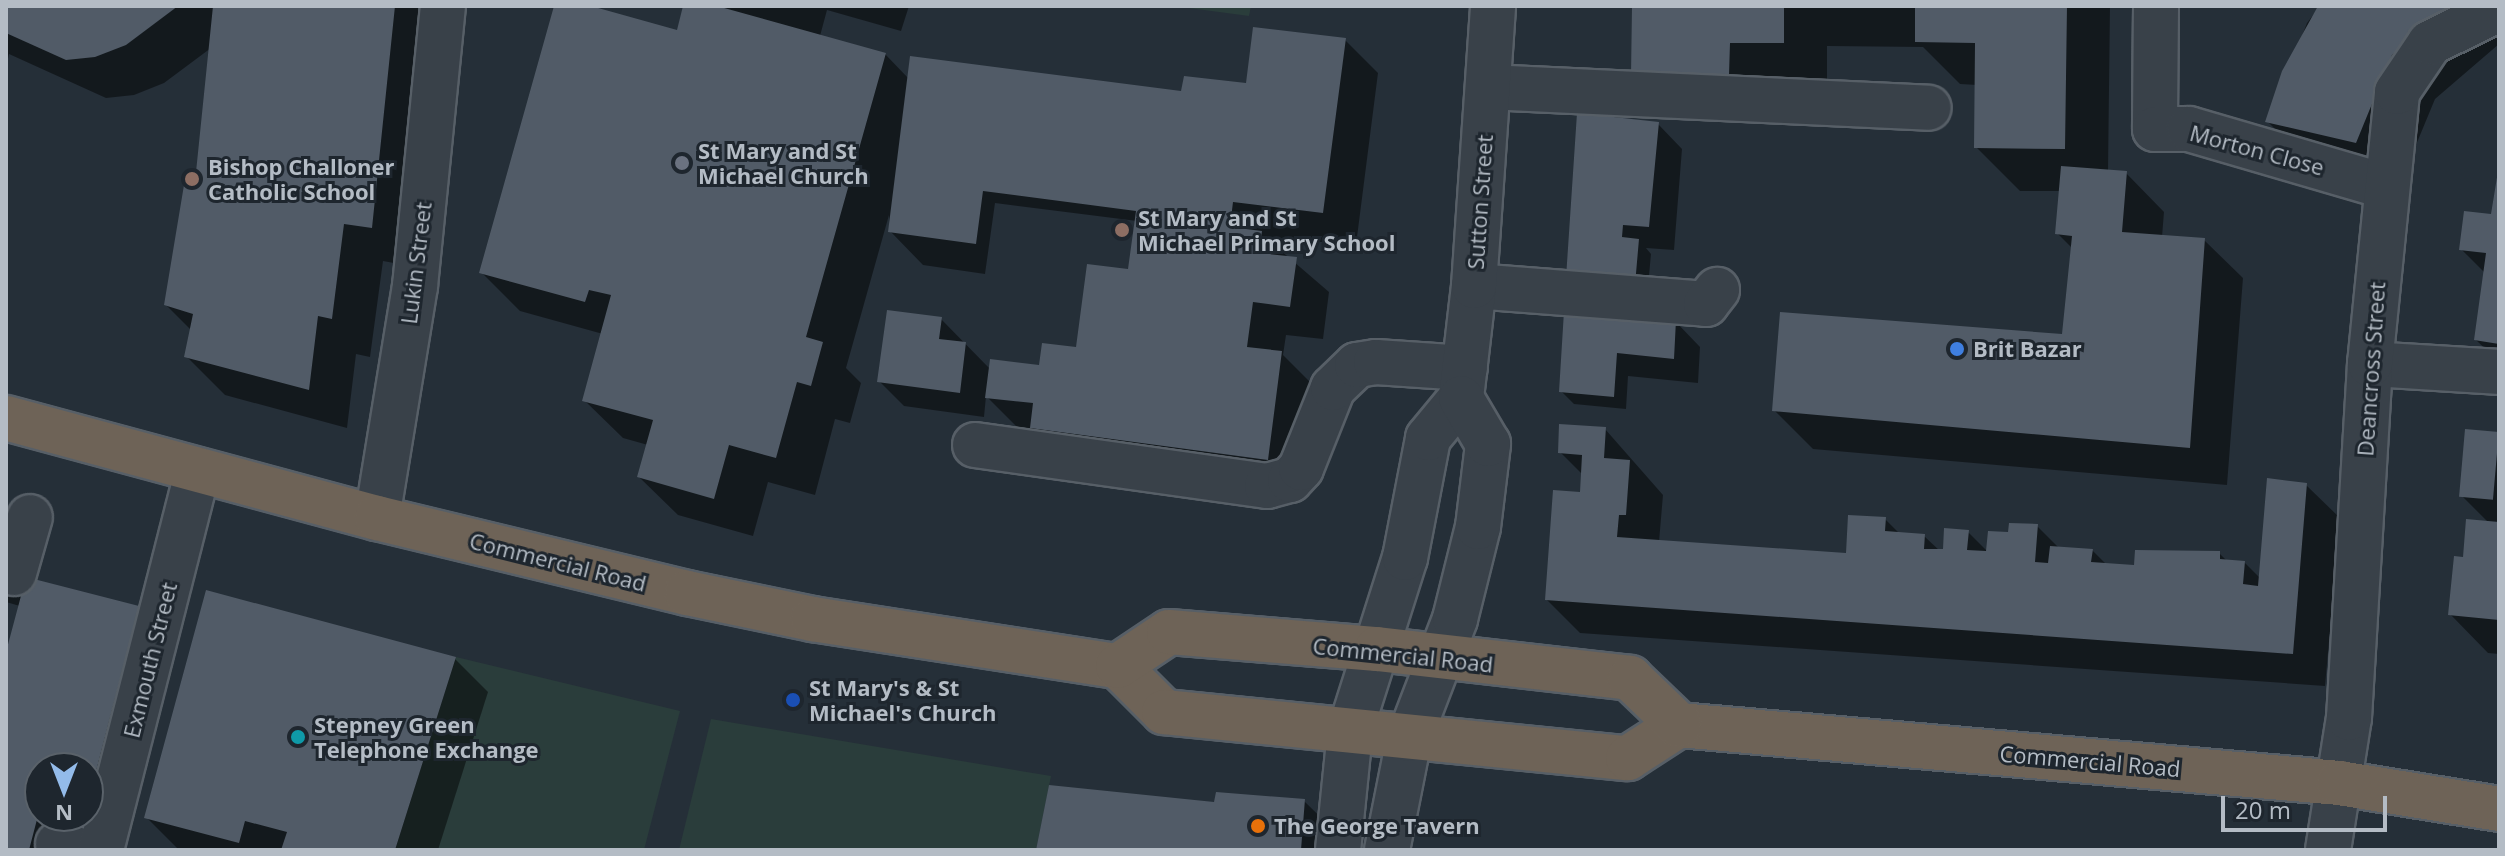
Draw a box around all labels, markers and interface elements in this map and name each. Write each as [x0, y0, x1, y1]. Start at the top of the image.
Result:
street label: Morton Close [2187, 119, 2327, 181]
street label: Sutton Street [1462, 134, 1498, 270]
place label: St Mary and St Michael Church [698, 137, 869, 188]
place label: Bishop Challoner Catholic School [208, 153, 394, 204]
marker: St Mary and St Michael Church [673, 154, 691, 172]
marker: Bishop Challoner Catholic School [183, 170, 201, 188]
street label: Lukin Street [395, 200, 437, 326]
place label: St Mary and St Michael Primary School [1138, 204, 1395, 256]
marker: St Mary and St Michael Primary School [1113, 221, 1131, 239]
street label: Deancross Street [2352, 281, 2390, 457]
place label: Brit Bazar [1973, 336, 2082, 362]
marker: Brit Bazar [1948, 340, 1966, 358]
street label: Commercial Road [467, 527, 649, 597]
street label: Exmouth Street [118, 580, 182, 740]
street label: Commercial Road [1311, 632, 1495, 678]
place label: St Mary's & St Michael's Church [809, 674, 996, 726]
marker: St Mary's & St Michael's Church [784, 691, 802, 709]
place label: Stepney Green Telephone Exchange [314, 711, 539, 762]
marker: Stepney Green Telephone Exchange [289, 728, 307, 746]
street label: Commercial Road [1999, 740, 2181, 782]
north arrow [24, 752, 104, 832]
scale bar [2225, 780, 2391, 830]
text: 20 m [2235, 793, 2291, 826]
text: N [55, 799, 73, 829]
place label: The George Tavern [1274, 813, 1480, 839]
marker: The George Tavern [1249, 817, 1267, 835]

